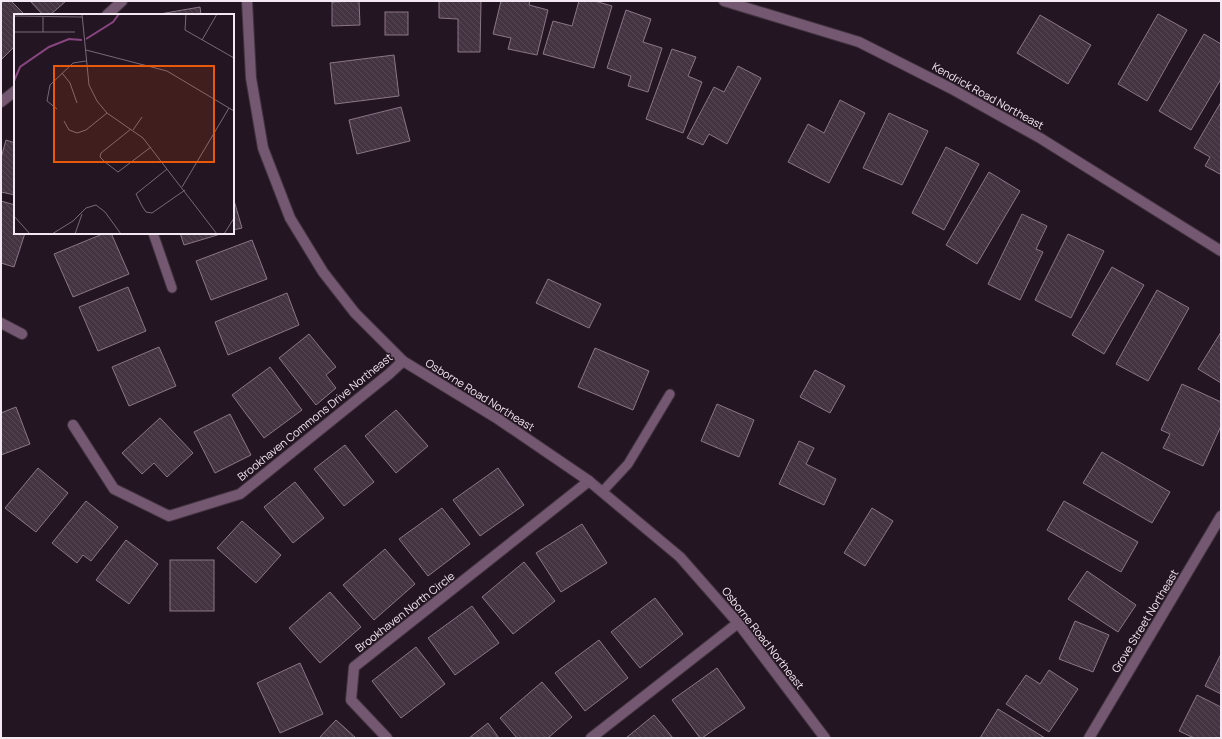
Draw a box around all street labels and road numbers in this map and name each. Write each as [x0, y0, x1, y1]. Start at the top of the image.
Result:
street label: Kendrick Road Northeast [930, 59, 1047, 133]
street label: Brookhaven Commons Drive Northeast [234, 349, 395, 484]
street label: Osborne Road Northeast [423, 355, 538, 434]
street label: Grove Street Northeast [1108, 566, 1181, 675]
street label: Brookhaven North Circle [352, 568, 458, 655]
street label: Osborne Road Northeast [719, 584, 808, 692]

